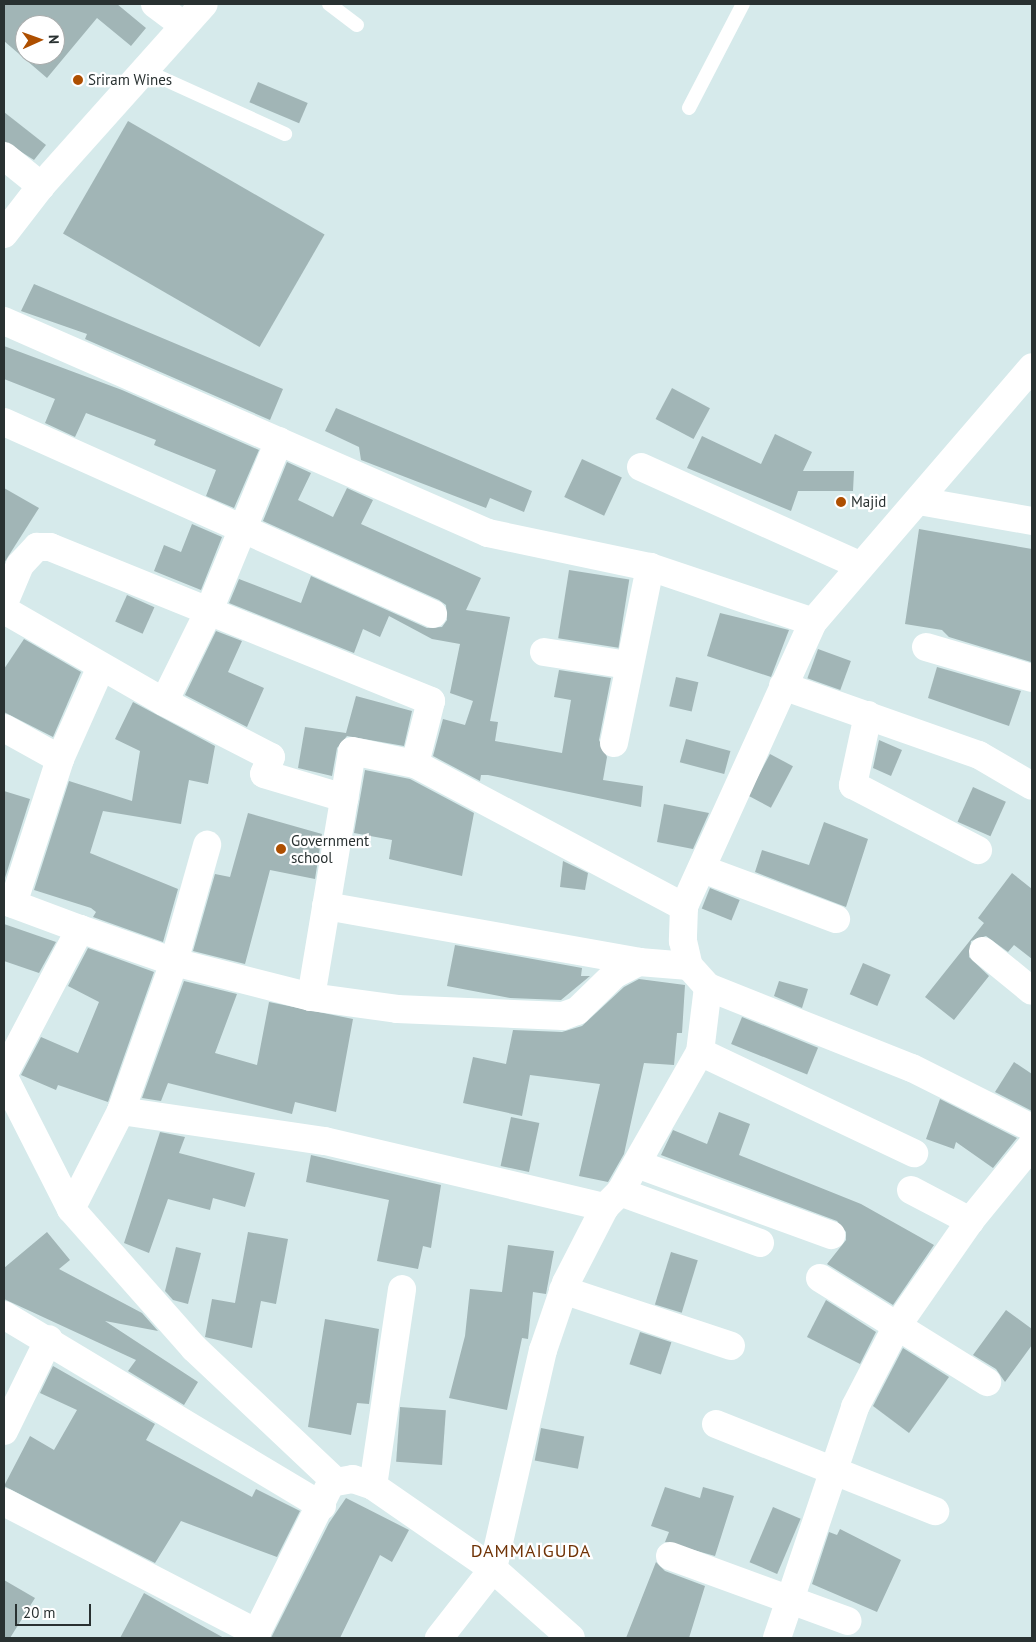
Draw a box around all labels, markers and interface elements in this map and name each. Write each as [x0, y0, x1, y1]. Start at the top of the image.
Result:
north arrow [15, 15, 65, 65]
text: N [45, 35, 63, 44]
place label: Sriram Wines [88, 71, 172, 89]
marker: Sriram Wines [72, 74, 84, 86]
place label: Majid [851, 493, 886, 511]
marker: Majid [835, 496, 847, 508]
place label: Government school [291, 831, 369, 866]
marker: Government school [275, 843, 287, 855]
district label: DAMMAIGUDA [469, 1540, 593, 1562]
scale bar [18, 1594, 94, 1626]
text: 20 m [23, 1603, 56, 1622]

